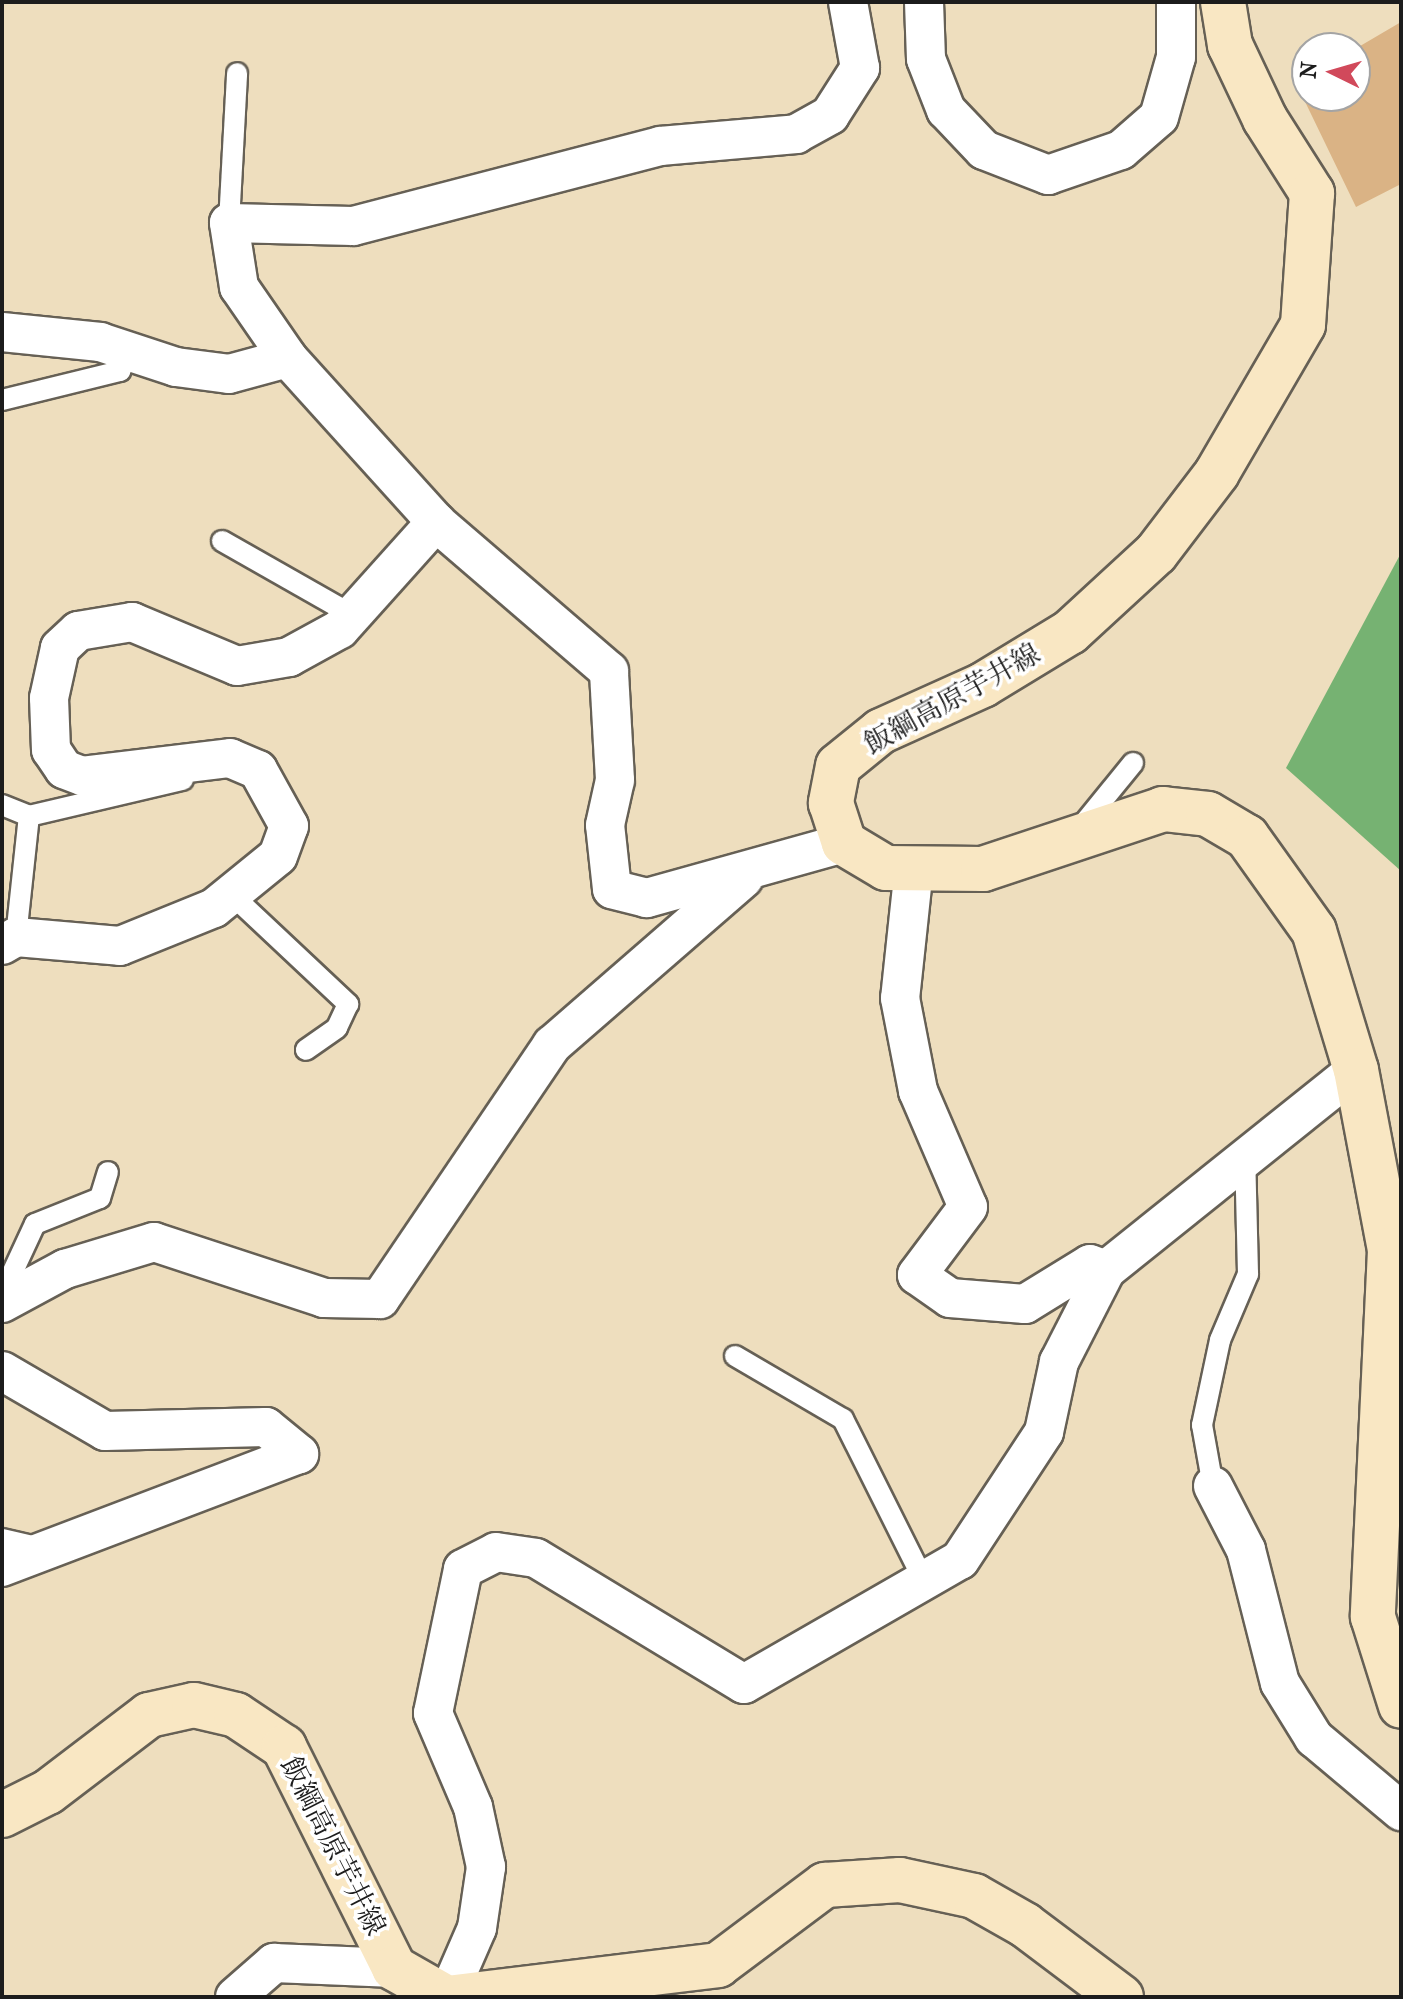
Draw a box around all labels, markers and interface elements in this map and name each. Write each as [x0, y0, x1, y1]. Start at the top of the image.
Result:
north arrow [1291, 32, 1371, 112]
text: N [1295, 61, 1323, 80]
street label: 飯綱高原芋井線 [858, 637, 1046, 761]
street label: 飯綱高原芋井線 [274, 1751, 392, 1941]

